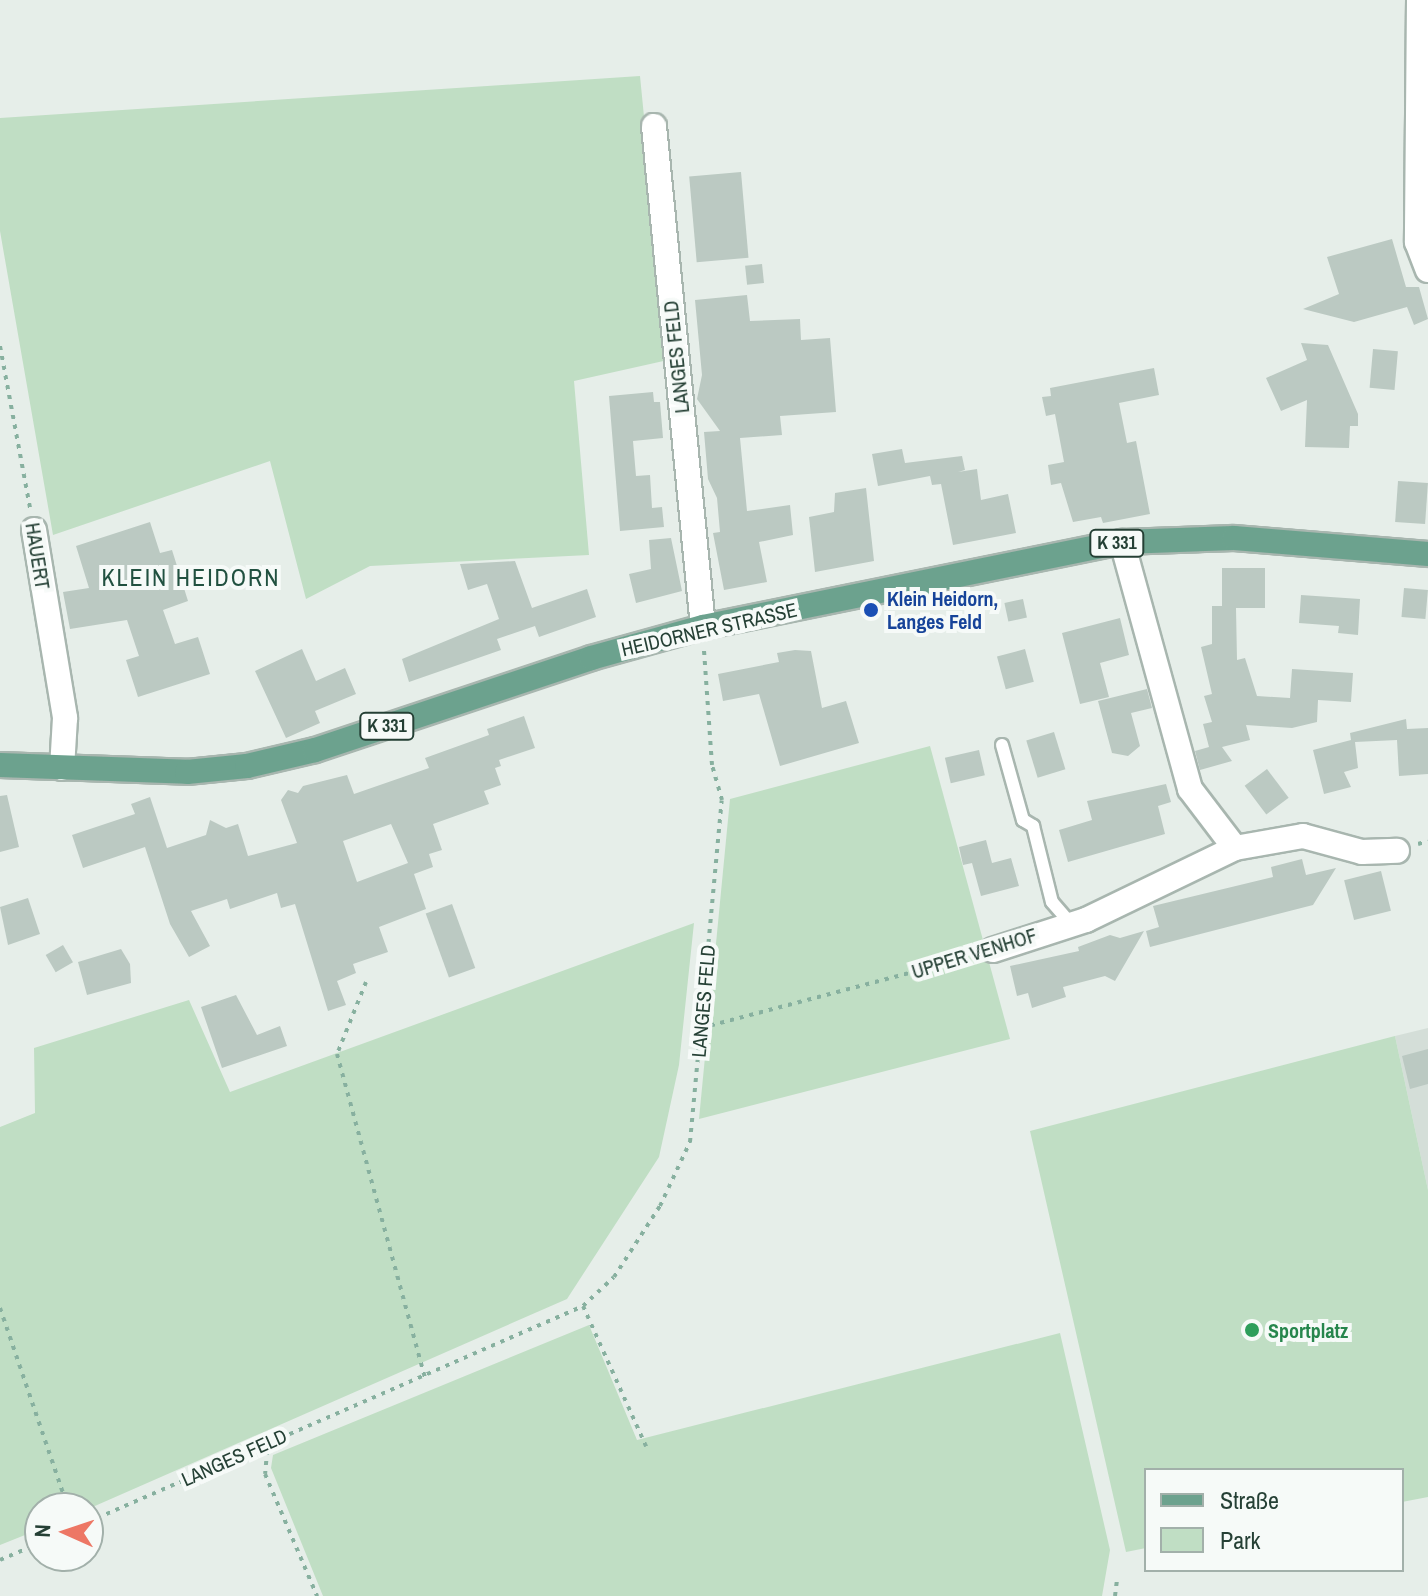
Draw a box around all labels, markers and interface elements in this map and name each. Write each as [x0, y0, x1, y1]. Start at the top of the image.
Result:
street label: LANGES FELD [658, 300, 694, 414]
street label: HAUERT [21, 521, 55, 591]
road number: K 331 [1089, 529, 1145, 557]
district label: KLEIN HEIDORN [101, 564, 281, 592]
place label: Klein Heidorn, Langes Feld [887, 586, 998, 633]
street label: HEIDORNER STRASSE [619, 597, 799, 661]
marker: Klein Heidorn, Langes Feld [862, 601, 880, 619]
road number: K 331 [359, 712, 415, 740]
street label: UPPER VENHOF [909, 923, 1039, 983]
street label: LANGES FELD [686, 944, 720, 1058]
place label: Sportplatz [1268, 1318, 1348, 1342]
marker: Sportplatz [1243, 1321, 1261, 1339]
street label: LANGES FELD [177, 1423, 291, 1491]
legend [1144, 1468, 1404, 1572]
text: Straße [1220, 1484, 1279, 1516]
north arrow [24, 1492, 104, 1572]
text: N [27, 1524, 57, 1538]
text: Park [1220, 1524, 1260, 1556]

